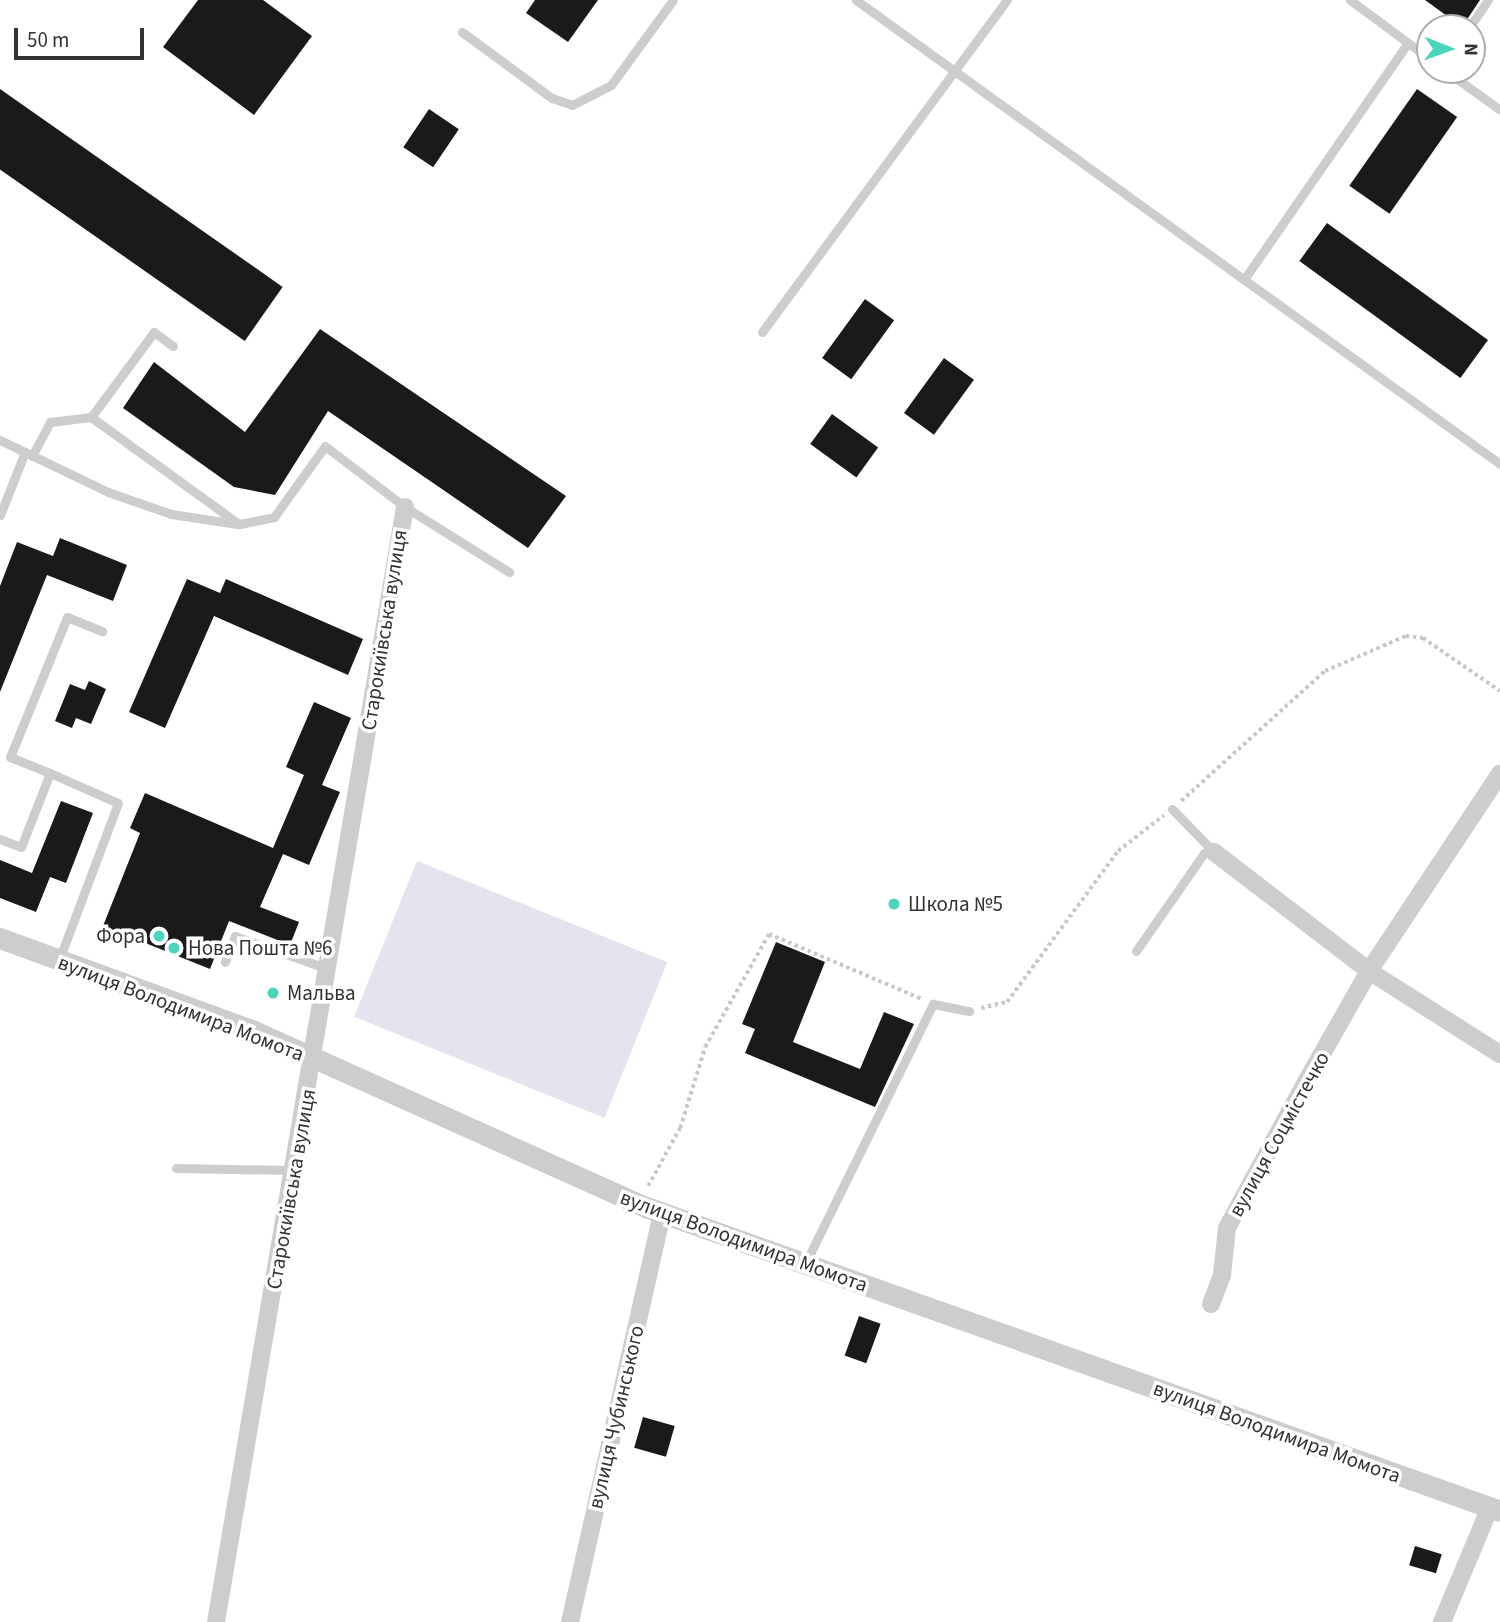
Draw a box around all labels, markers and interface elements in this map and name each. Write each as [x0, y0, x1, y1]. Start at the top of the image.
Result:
scale bar [18, 14, 147, 58]
north arrow [1416, 14, 1486, 84]
text: 50 m [27, 25, 69, 55]
text: N [1457, 43, 1484, 56]
street label: Старокиївська вулиця [356, 528, 412, 732]
place label: Школа №5 [908, 891, 1003, 917]
marker: Школа №5 [886, 896, 902, 912]
place label: Фора [96, 923, 145, 949]
marker: Фора [151, 928, 167, 944]
place label: Нова Пошта №6 [188, 935, 332, 961]
marker: Нова Пошта №6 [166, 940, 182, 956]
street label: вулиця Володимира Момота [54, 949, 308, 1067]
place label: Мальва [287, 980, 356, 1006]
marker: Мальва [265, 985, 281, 1001]
street label: вулиця Соцмістечко [1223, 1047, 1335, 1221]
street label: Старокиївська вулиця [261, 1087, 321, 1291]
street label: вулиця Володимира Момота [617, 1184, 871, 1298]
street label: вулиця Чубинського [583, 1323, 649, 1511]
street label: вулиця Володимира Момота [1150, 1375, 1404, 1489]

